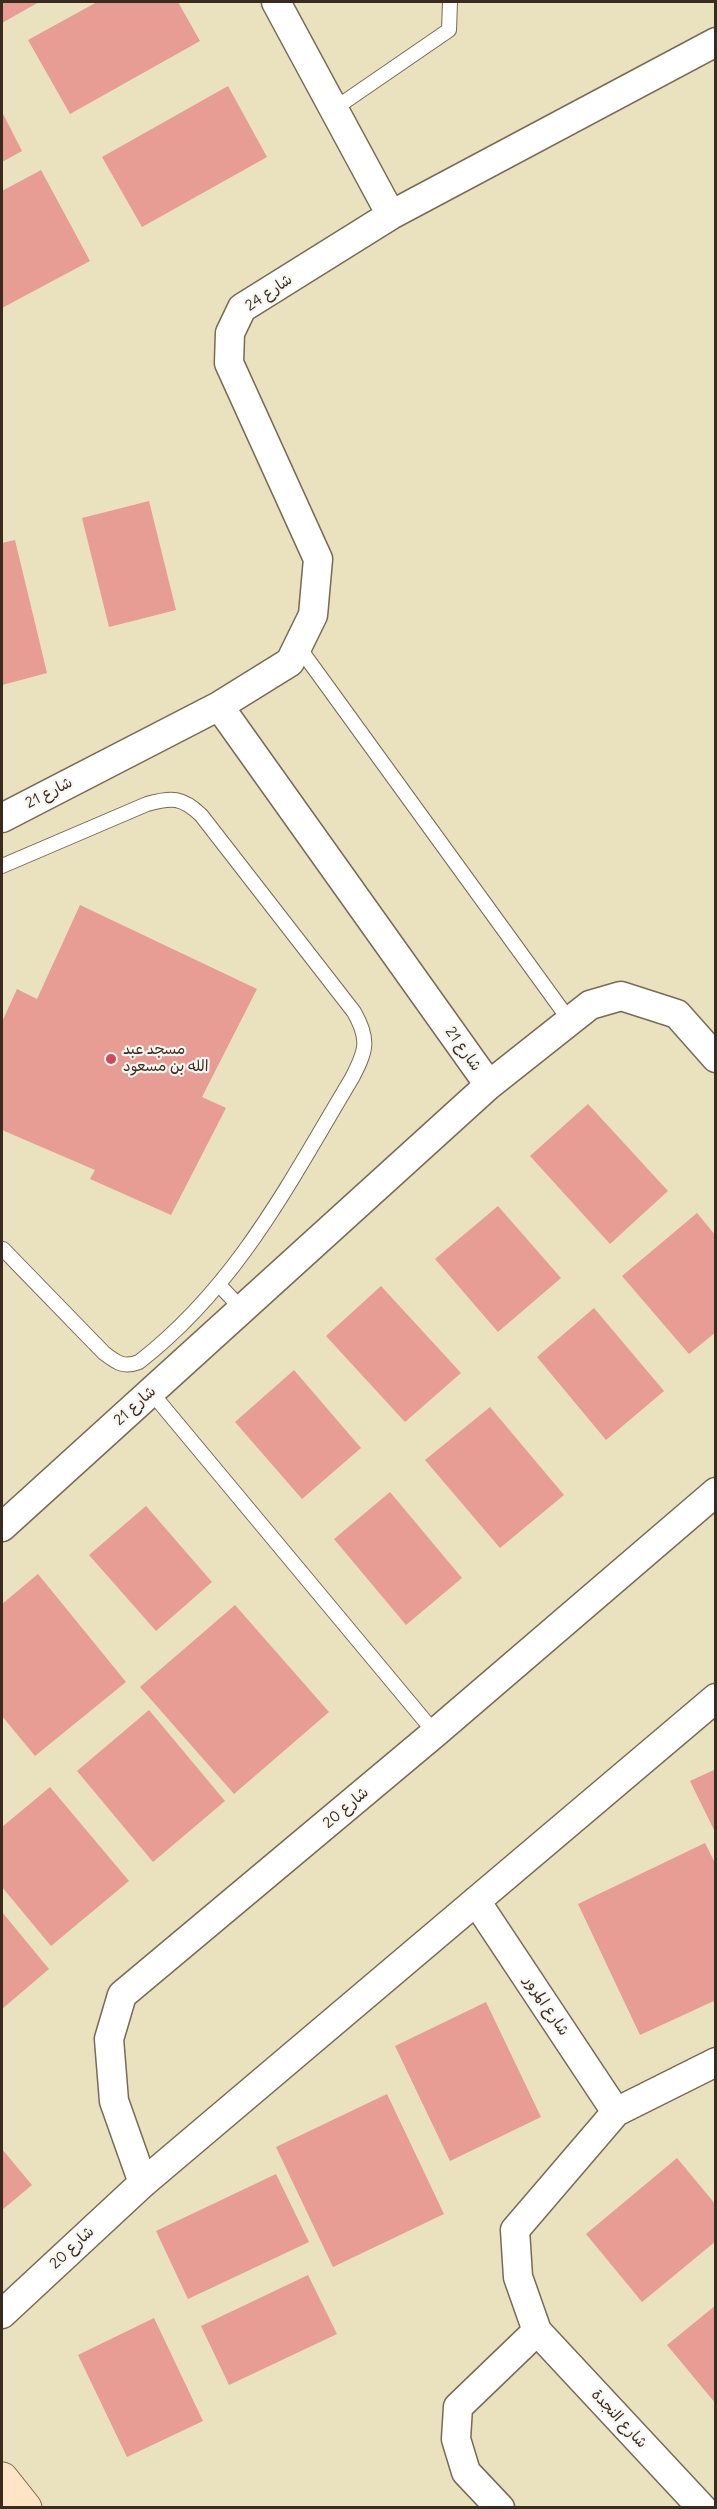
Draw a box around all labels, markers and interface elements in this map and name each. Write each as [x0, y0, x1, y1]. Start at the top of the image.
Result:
street label: شارع 24 [242, 271, 296, 315]
street label: شارع 21 [23, 774, 75, 812]
street label: شارع 21 [441, 1023, 485, 1075]
place label: مسجد عبد الله بن مسعود [123, 1041, 208, 1076]
marker: مسجد عبد الله بن مسعود [104, 1052, 118, 1066]
street label: شارع 21 [110, 1383, 160, 1429]
street label: شارع 20 [319, 1784, 373, 1832]
street label: شارع المرور [520, 1973, 572, 2039]
street label: شارع 20 [46, 2223, 98, 2273]
street label: شارع النجدة [587, 2386, 651, 2452]

